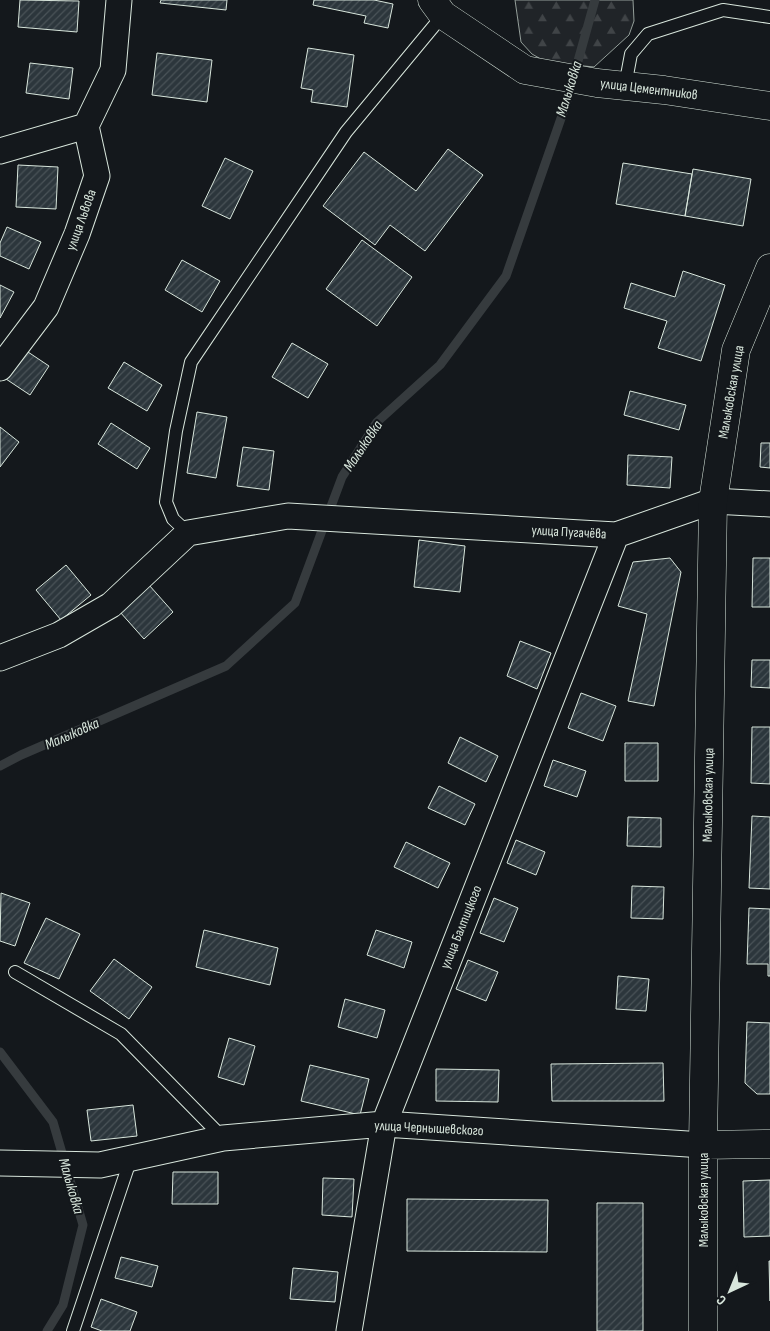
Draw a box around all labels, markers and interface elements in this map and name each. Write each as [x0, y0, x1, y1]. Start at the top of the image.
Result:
water label: Малыковка [552, 59, 586, 119]
street label: улица Цементников [599, 75, 699, 103]
street label: улица Львова [62, 187, 100, 253]
street label: Малыковская улица [714, 344, 748, 440]
water label: Малыковка [339, 417, 387, 475]
street label: улица Пугачёва [531, 522, 607, 542]
water label: Малыковка [42, 714, 102, 754]
street label: Малыковская улица [699, 748, 717, 842]
street label: улица Балтицкого [437, 883, 486, 971]
street label: улица Чернышевского [374, 1117, 484, 1139]
street label: Малыковская улица [695, 1153, 712, 1247]
water label: Малыковка [54, 1156, 88, 1216]
north arrow [705, 1266, 755, 1316]
text: С [713, 1291, 730, 1309]

